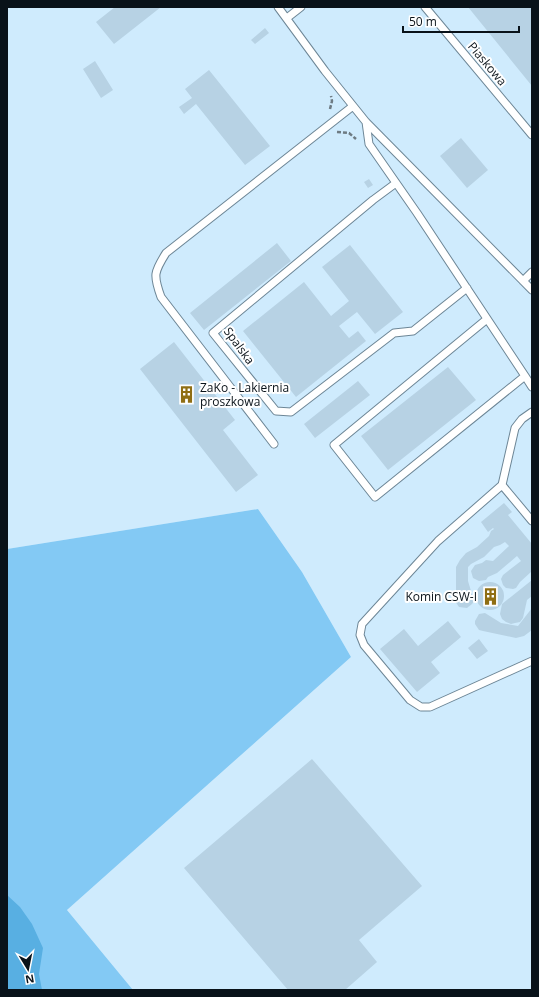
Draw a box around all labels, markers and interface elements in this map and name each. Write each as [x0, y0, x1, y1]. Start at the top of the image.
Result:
scale bar [403, 8, 519, 34]
text: 50 m [409, 13, 437, 30]
street label: Piaskowa [464, 38, 511, 89]
street label: Spalska [220, 324, 259, 368]
place label: ZaKo - Lakiernia proszkowa [200, 379, 289, 410]
building icon: ZaKo - Lakiernia proszkowa [177, 385, 197, 405]
building icon: Komin CSW-I [480, 587, 500, 607]
place label: Komin CSW-I [405, 588, 477, 605]
north arrow [8, 949, 48, 989]
text: N [24, 971, 36, 988]

